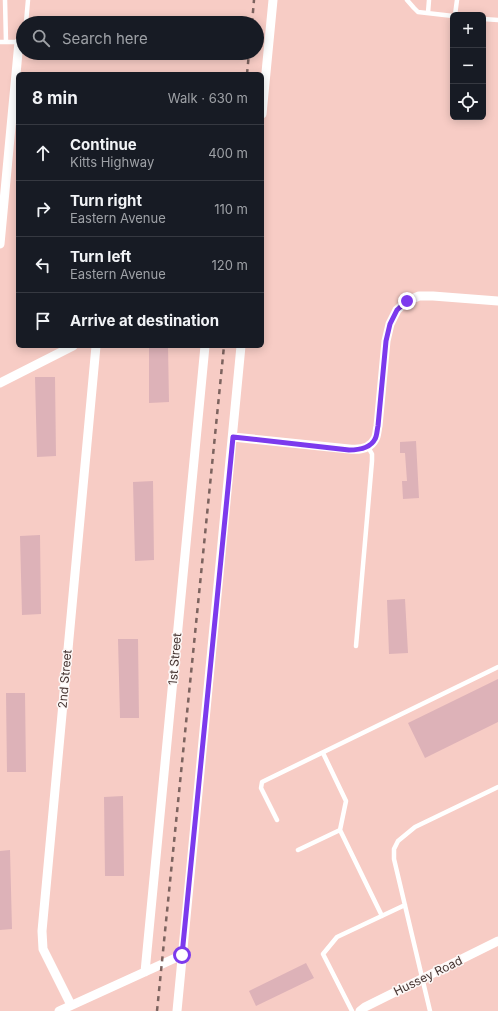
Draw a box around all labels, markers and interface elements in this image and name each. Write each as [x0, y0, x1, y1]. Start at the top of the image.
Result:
map controls [450, 12, 486, 120]
button: + [450, 12, 486, 48]
search box [16, 16, 264, 60]
icon: search [30, 27, 52, 49]
text: Search here [62, 29, 148, 48]
button: − [450, 48, 486, 84]
button: locate [450, 84, 486, 120]
text: 8 min [32, 88, 78, 108]
text: Walk · 630 m [168, 90, 248, 106]
text: Continue [70, 135, 137, 154]
icon: ahead [32, 142, 54, 164]
text: 400 m [208, 145, 248, 161]
text: Kitts Highway [70, 154, 154, 170]
text: Turn right [70, 191, 142, 210]
icon: right [32, 198, 54, 220]
text: 110 m [214, 201, 248, 217]
text: Eastern Avenue [70, 210, 166, 226]
text: Turn left [70, 247, 131, 266]
icon: left [32, 254, 54, 276]
text: 120 m [212, 257, 248, 273]
text: Eastern Avenue [70, 266, 166, 282]
route end [398, 292, 416, 310]
icon: arrive [32, 310, 54, 332]
text: Arrive at destination [70, 311, 219, 330]
street label: 1st Street [165, 632, 184, 686]
street label: 2nd Street [54, 649, 75, 709]
route start [173, 946, 191, 964]
street label: Hussey Road [391, 952, 465, 999]

